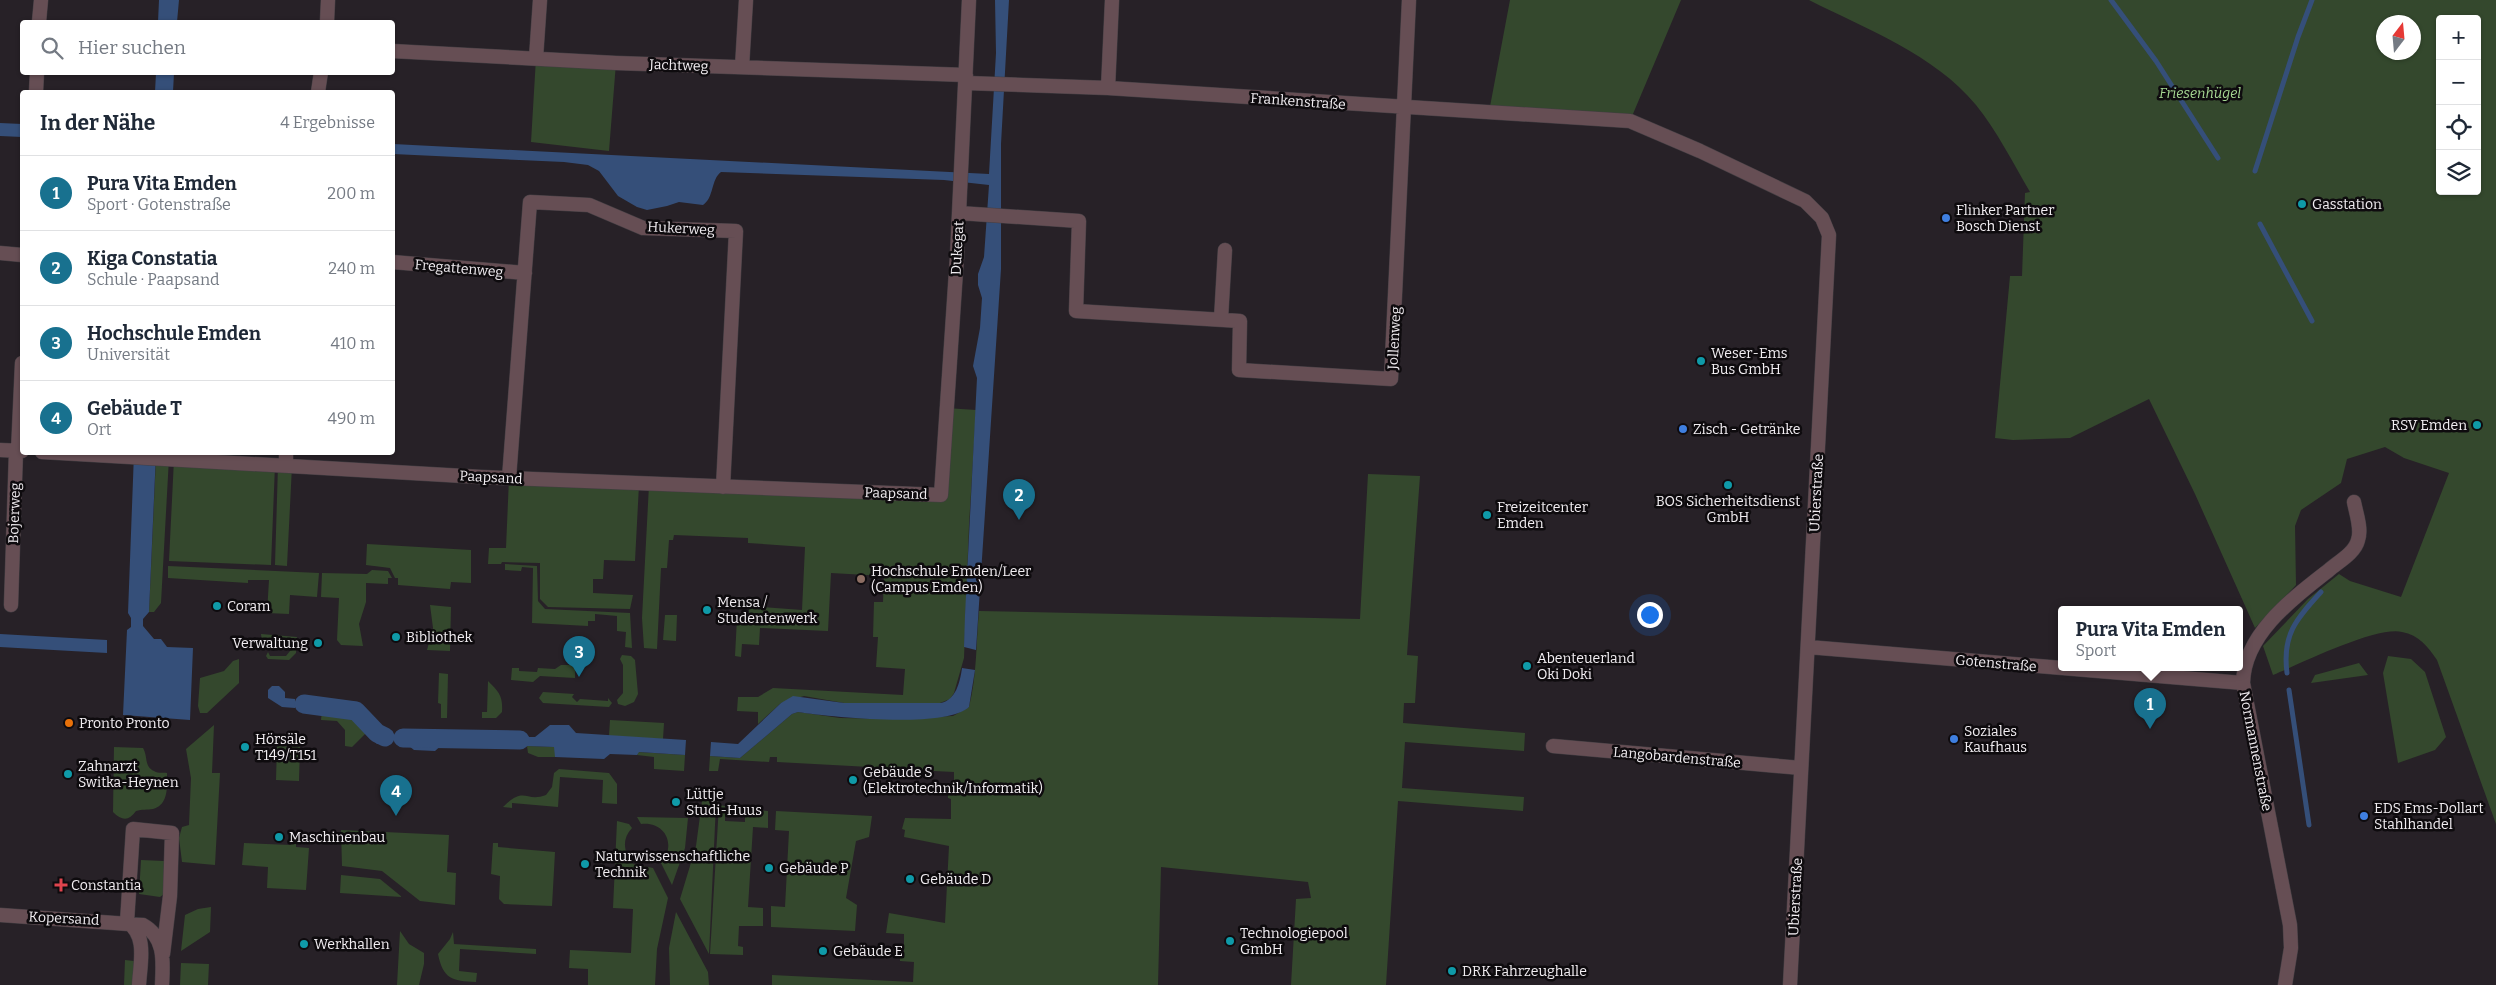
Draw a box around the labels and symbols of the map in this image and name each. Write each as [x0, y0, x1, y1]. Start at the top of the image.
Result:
north arrow [2376, 15, 2421, 60]
street label: Jachtweg [648, 56, 709, 75]
park label: Friesenhügel [2159, 85, 2241, 102]
street label: Frankenstraße [1250, 90, 1346, 113]
place label: Gasstation [2312, 196, 2382, 213]
marker: Gasstation [2296, 198, 2308, 210]
place label: Flinker Partner Bosch Dienst [1956, 202, 2054, 235]
marker: Flinker Partner Bosch Dienst [1940, 212, 1952, 224]
street label: Hukerweg [647, 218, 715, 239]
street label: Dukegat [948, 221, 967, 275]
street label: Fregattenweg [414, 256, 504, 281]
street label: Jollenweg [1384, 306, 1405, 371]
place label: Weser-Ems Bus GmbH [1711, 345, 1788, 378]
marker: Weser-Ems Bus GmbH [1695, 355, 1707, 367]
place label: RSV Emden [2391, 417, 2467, 434]
marker: RSV Emden [2471, 419, 2483, 431]
place label: Zisch - Getränke [1693, 421, 1800, 438]
marker: Zisch - Getränke [1677, 423, 1689, 435]
street label: Ubierstraße [1806, 454, 1827, 533]
street label: Paapsand [459, 467, 523, 488]
pin: 2 [1003, 479, 1035, 520]
marker: BOS Sicherheitsdienst GmbH [1722, 479, 1734, 491]
street label: Bojerweg [5, 482, 24, 544]
street label: Paapsand [864, 484, 928, 503]
place label: BOS Sicherheitsdienst GmbH [1656, 493, 1800, 526]
place label: Freizeitcenter Emden [1497, 499, 1588, 532]
marker: Freizeitcenter Emden [1481, 509, 1493, 521]
place label: Hochschule Emden/Leer (Campus Emden) [871, 563, 1031, 596]
marker: Hochschule Emden/Leer (Campus Emden) [855, 573, 867, 585]
place label: Mensa / Studentenwerk [717, 594, 817, 627]
place label: Coram [227, 598, 271, 615]
marker: Coram [211, 600, 223, 612]
your location [1637, 602, 1663, 628]
marker: Mensa / Studentenwerk [701, 604, 713, 616]
place label: Bibliothek [406, 629, 473, 646]
marker: Bibliothek [390, 631, 402, 643]
place label: Verwaltung [232, 635, 308, 652]
pin: 3 [563, 636, 595, 677]
marker: Verwaltung [312, 637, 324, 649]
place label: Abenteuerland Oki Doki [1537, 650, 1635, 683]
street label: Gotenstraße [1955, 651, 2037, 676]
marker: Abenteuerland Oki Doki [1521, 660, 1533, 672]
pin: 1 [2134, 688, 2166, 729]
street label: Normannenstraße [2236, 690, 2275, 813]
place label: Pronto Pronto [79, 715, 170, 732]
marker: Pronto Pronto [63, 717, 75, 729]
place label: Soziales Kaufhaus [1964, 723, 2027, 756]
place label: Hörsäle T149/T151 [255, 731, 317, 764]
marker: Soziales Kaufhaus [1948, 733, 1960, 745]
marker: Hörsäle T149/T151 [239, 741, 251, 753]
street label: Langobardenstraße [1612, 743, 1741, 772]
place label: Zahnarzt Switka-Heynen [78, 758, 179, 791]
place label: Gebäude S (Elektrotechnik/Informatik) [863, 764, 1043, 797]
marker: Zahnarzt Switka-Heynen [62, 768, 74, 780]
marker: Gebäude S (Elektrotechnik/Informatik) [847, 774, 859, 786]
pin: 4 [380, 775, 412, 816]
place label: Lüttje Studi-Huus [686, 786, 762, 819]
marker: Lüttje Studi-Huus [670, 796, 682, 808]
place label: EDS Ems-Dollart Stahlhandel [2374, 800, 2484, 833]
marker: EDS Ems-Dollart Stahlhandel [2358, 810, 2370, 822]
place label: Maschinenbau [289, 829, 386, 846]
marker: Maschinenbau [273, 831, 285, 843]
place label: Naturwissenschaftliche Technik [595, 848, 750, 881]
marker: Naturwissenschaftliche Technik [579, 858, 591, 870]
street label: Ubierstraße [1785, 858, 1806, 937]
place label: Gebäude P [779, 860, 849, 877]
marker: Gebäude P [763, 862, 775, 874]
place label: Gebäude D [920, 871, 991, 888]
marker: Gebäude D [904, 873, 916, 885]
place label: Constantia [71, 877, 142, 894]
marker: Constantia [55, 879, 67, 891]
street label: Kopersand [28, 908, 100, 929]
place label: Technologiepool GmbH [1240, 925, 1348, 958]
marker: Technologiepool GmbH [1224, 935, 1236, 947]
place label: Werkhallen [314, 936, 390, 953]
marker: Werkhallen [298, 938, 310, 950]
place label: Gebäude E [833, 943, 903, 960]
marker: Gebäude E [817, 945, 829, 957]
place label: DRK Fahrzeughalle [1462, 963, 1587, 980]
marker: DRK Fahrzeughalle [1446, 965, 1458, 977]

